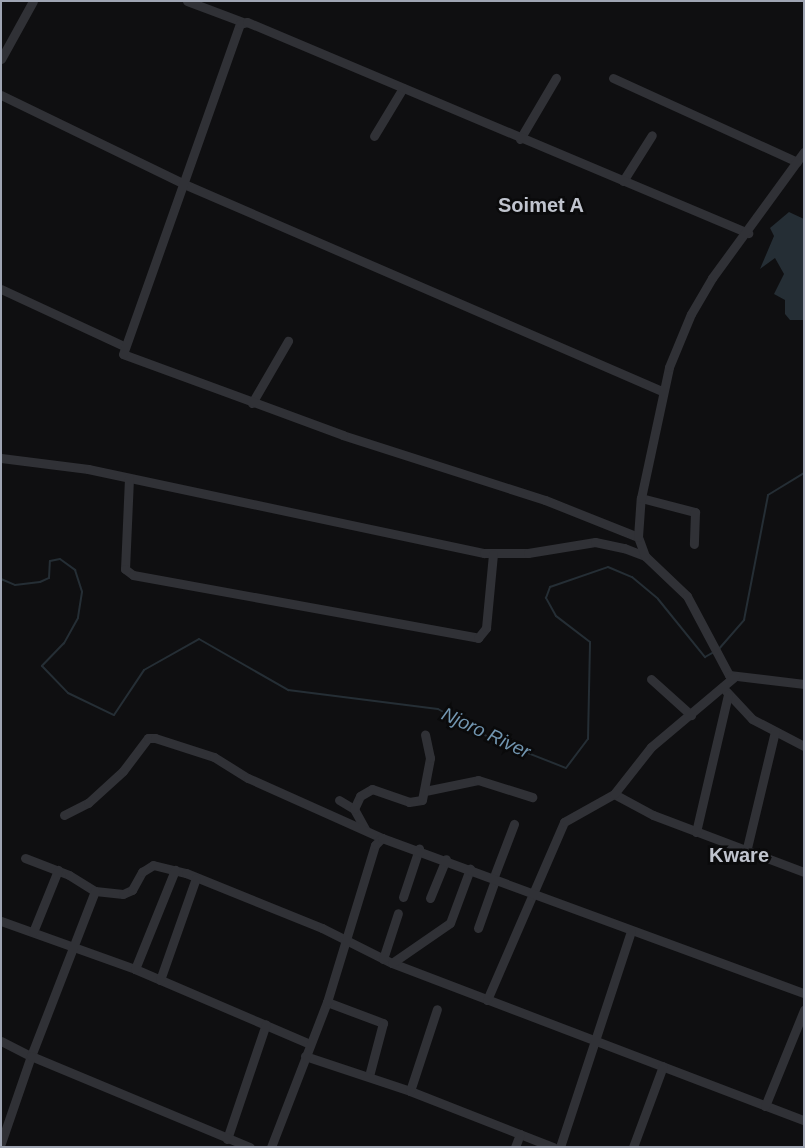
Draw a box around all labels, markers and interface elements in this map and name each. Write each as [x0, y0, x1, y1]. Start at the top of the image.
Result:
district label: Soimet A [498, 193, 584, 217]
water label: Njoro River [438, 703, 534, 763]
district label: Kware [709, 843, 769, 867]

